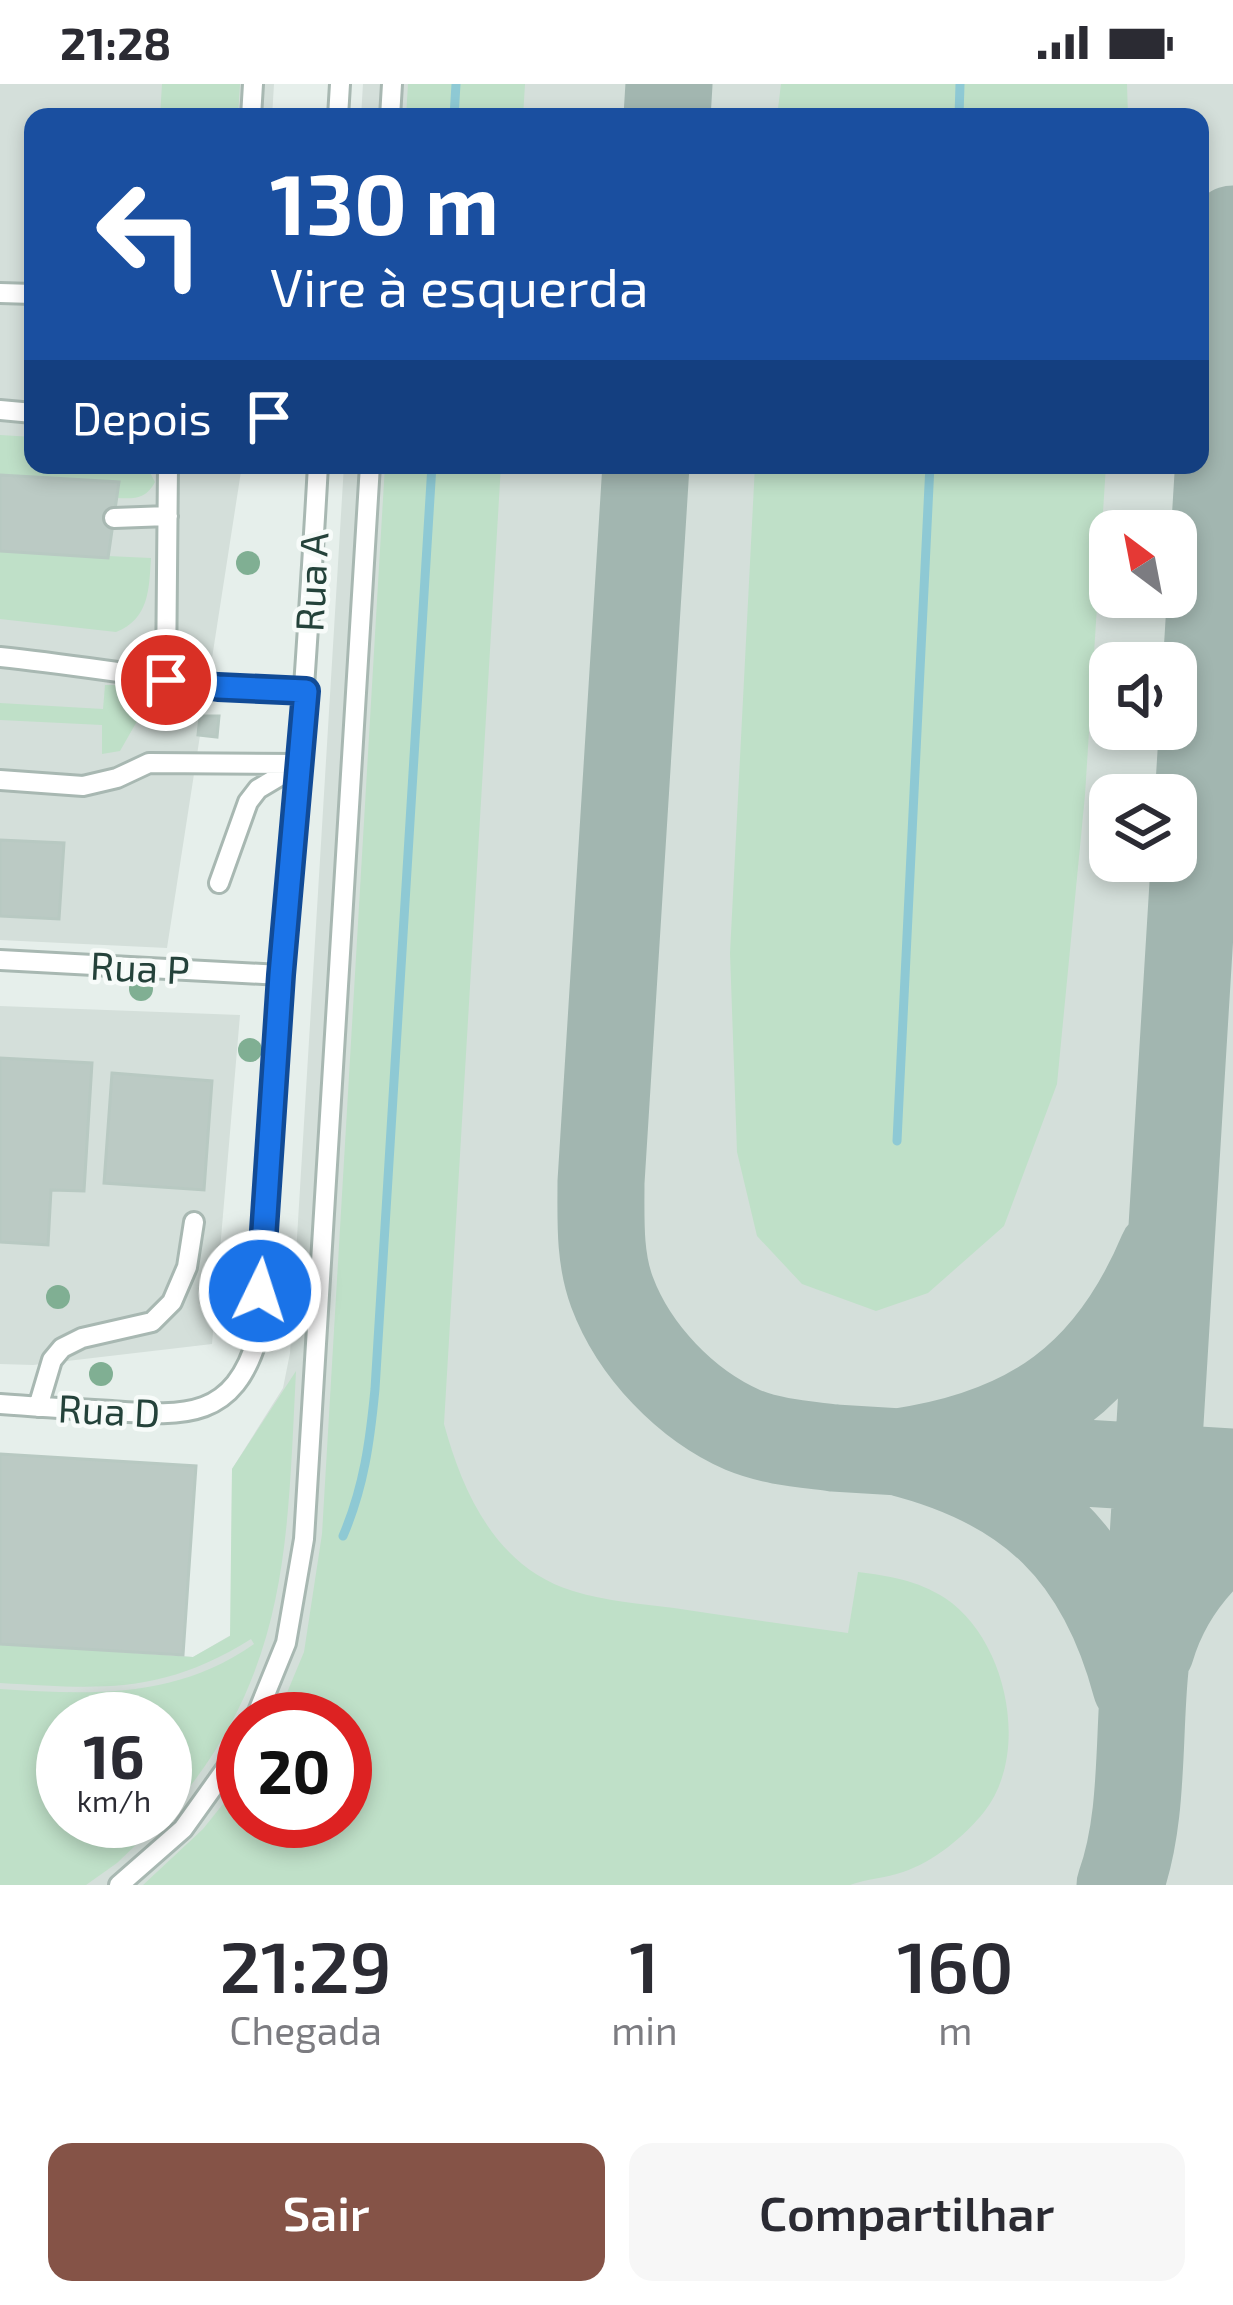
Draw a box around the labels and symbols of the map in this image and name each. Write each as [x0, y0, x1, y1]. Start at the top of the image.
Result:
north arrow [1089, 510, 1197, 618]
street label: Rua A [284, 531, 337, 633]
pin [115, 629, 217, 731]
street label: Rua P [89, 940, 191, 993]
position arrow [197, 1228, 323, 1354]
street label: Rua D [57, 1383, 161, 1436]
speed limit sign: 20 [216, 1692, 372, 1848]

